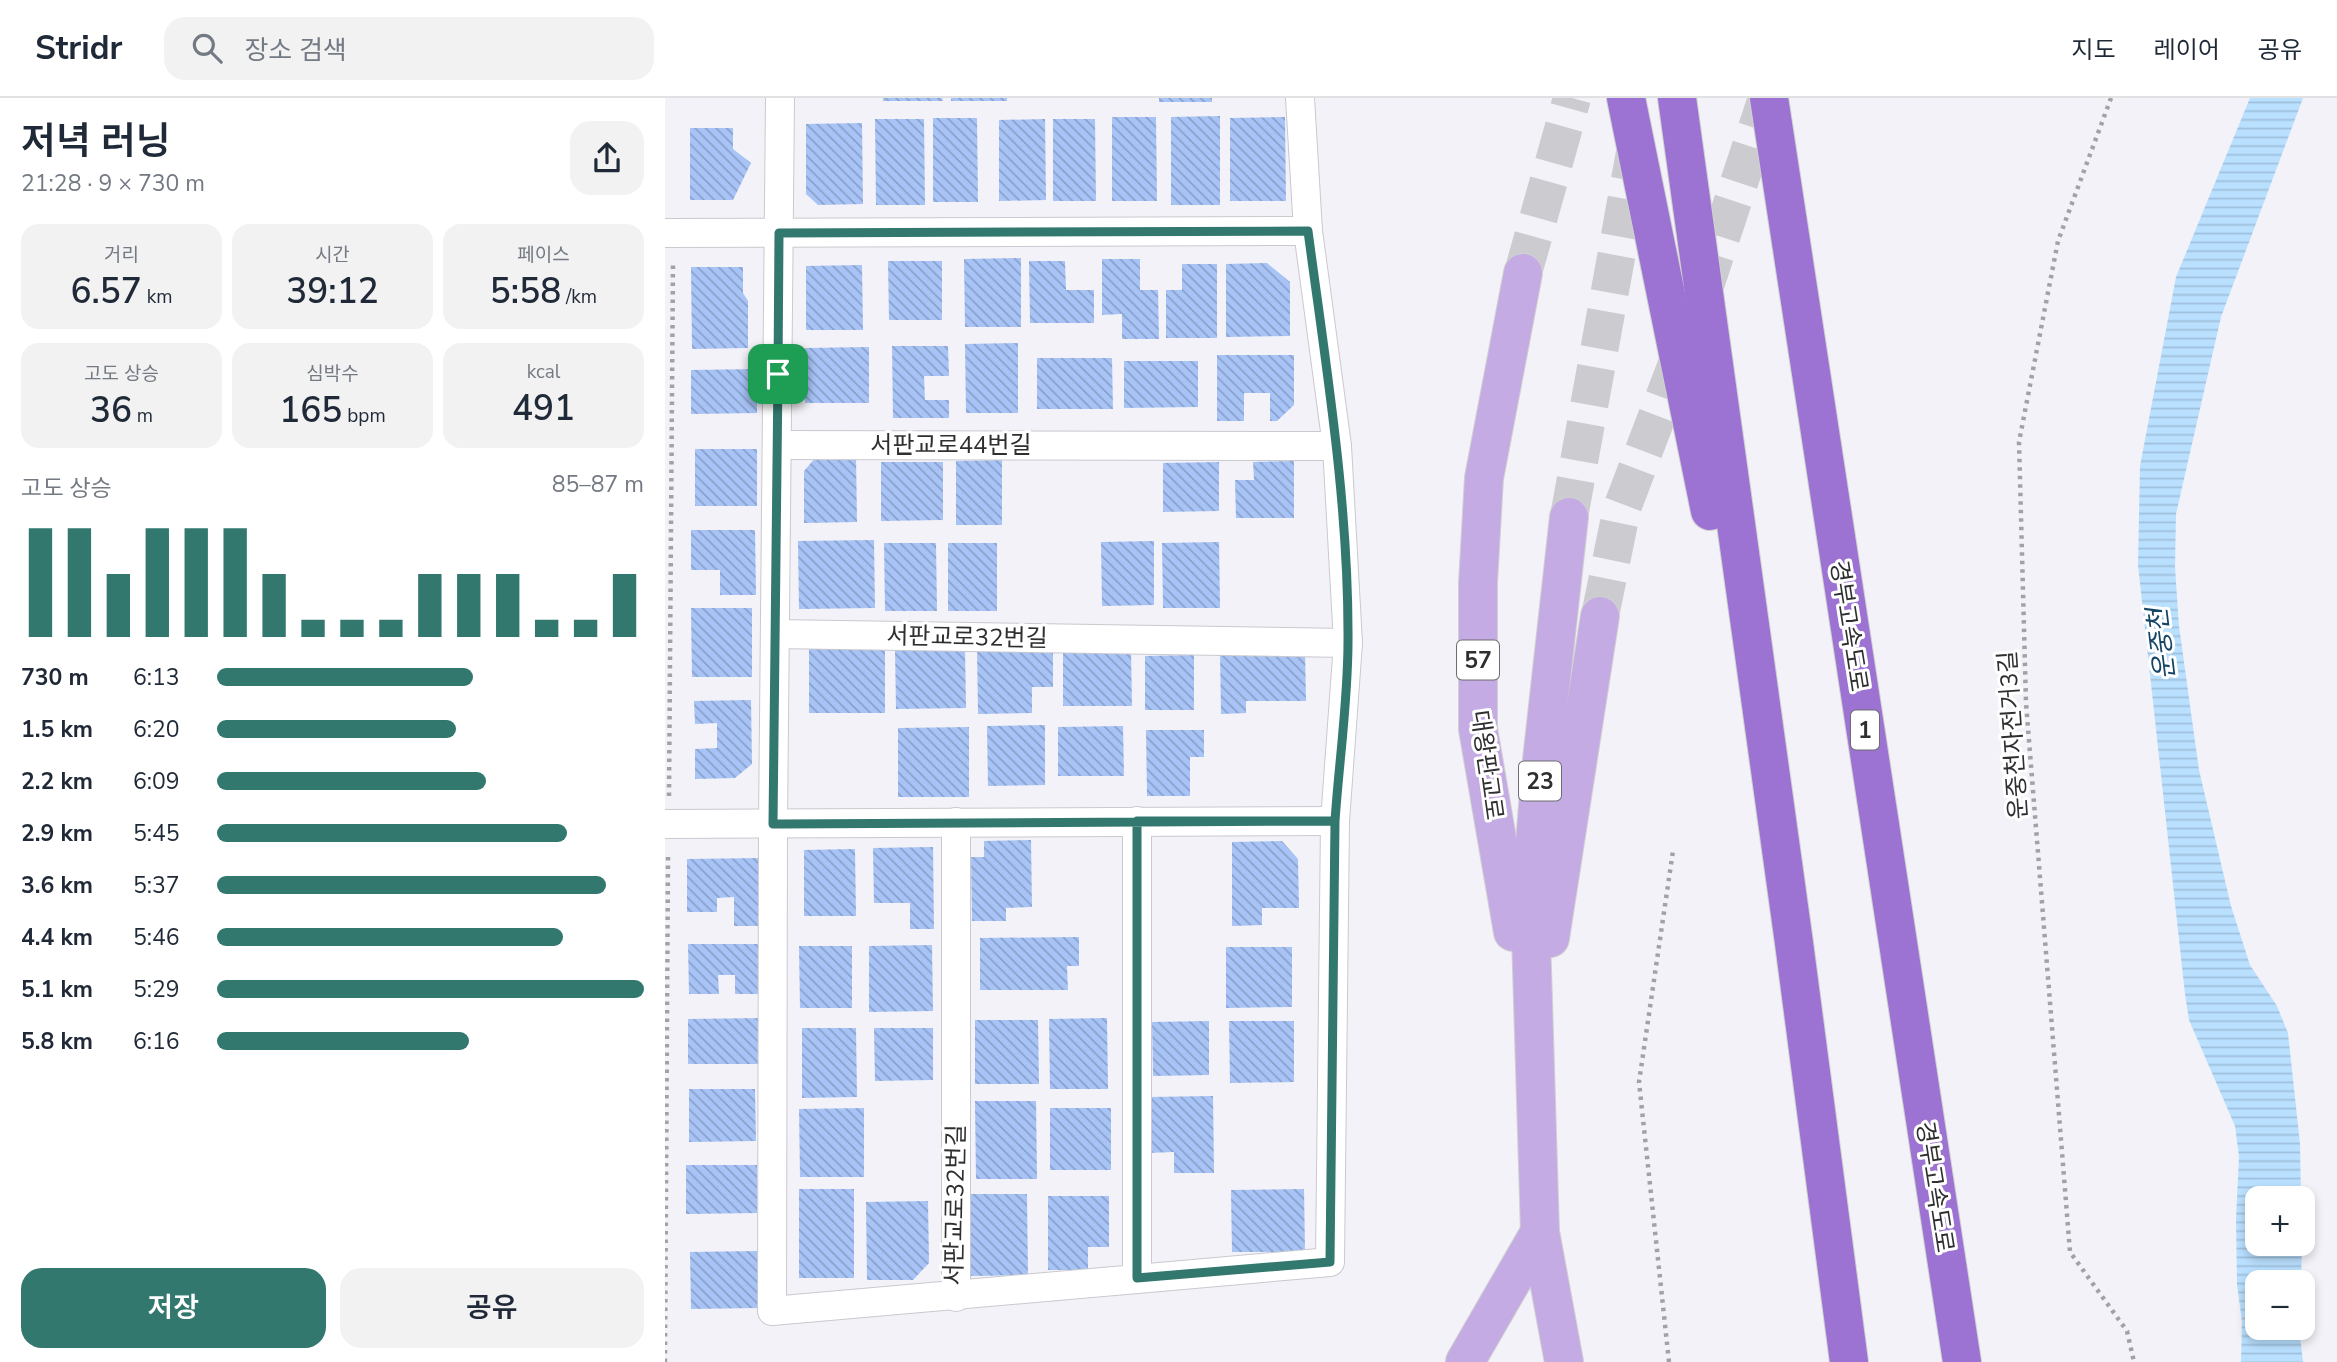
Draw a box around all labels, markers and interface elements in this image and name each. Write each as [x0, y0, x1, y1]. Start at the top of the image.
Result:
search box [164, 17, 654, 80]
text: Stridr [35, 26, 122, 71]
icon: search [188, 29, 226, 67]
text: 장소 검색 [244, 33, 347, 68]
text: 지도 [2071, 34, 2116, 66]
text: 레이어 [2154, 34, 2220, 66]
text: 공유 [2258, 34, 2302, 66]
text: 저녁 러닝 [21, 116, 171, 167]
button: share [570, 121, 644, 195]
text: 21:28 · 9 × 730 m [21, 168, 205, 199]
text: 거리 [104, 242, 139, 268]
text: 시간 [315, 242, 350, 268]
text: 페이스 [517, 242, 570, 268]
text: 6.57 [71, 268, 142, 315]
text: 39:12 [286, 268, 379, 315]
text: 5:58 [490, 268, 561, 315]
text: km [142, 284, 172, 310]
text: /km [561, 284, 597, 310]
pin [748, 344, 808, 404]
icon: arrive [759, 355, 797, 393]
text: kcal [527, 359, 560, 385]
text: 고도 상승 [84, 361, 159, 387]
text: 심박수 [306, 361, 359, 387]
text: 491 [512, 385, 575, 432]
text: 36 [90, 387, 132, 434]
text: 165 [279, 387, 342, 434]
text: m [132, 403, 153, 429]
text: bpm [342, 403, 386, 429]
street label: 서판교로44번길 [870, 429, 1032, 461]
text: 85–87 m [552, 469, 644, 500]
text: 고도 상승 [21, 473, 112, 504]
street label: 경부고속도로 [1823, 558, 1875, 694]
water label: 운중천 [2139, 603, 2183, 682]
street label: 서판교로32번길 [886, 620, 1048, 654]
road number: 57 [1457, 640, 1499, 680]
street label: 운중천자전거3길 [1991, 650, 2035, 820]
text: 730 m [21, 662, 89, 693]
text: 6:13 [133, 662, 180, 693]
street label: 대왕판교로 [1463, 708, 1511, 822]
road number: 1 [1851, 710, 1879, 750]
text: 1.5 km [21, 714, 93, 745]
text: 6:20 [133, 714, 180, 745]
road number: 23 [1519, 762, 1561, 800]
text: 2.2 km [21, 766, 93, 797]
text: 6:09 [133, 766, 180, 797]
text: 2.9 km [21, 818, 93, 849]
text: 5:45 [133, 818, 180, 849]
text: 3.6 km [21, 870, 93, 901]
text: 5:37 [133, 870, 180, 901]
text: 4.4 km [21, 922, 93, 953]
text: 5:46 [133, 922, 180, 953]
text: 5.1 km [21, 974, 93, 1005]
text: 5:29 [133, 974, 180, 1005]
text: 5.8 km [21, 1026, 93, 1057]
text: 6:16 [133, 1026, 180, 1057]
street label: 경부고속도로 [1909, 1119, 1961, 1255]
street label: 서판교로32번길 [938, 1124, 972, 1286]
map controls [2245, 1186, 2315, 1340]
button: + [2245, 1186, 2315, 1256]
button: 저장 [21, 1268, 326, 1348]
button: 공유 [340, 1268, 644, 1348]
button: − [2245, 1270, 2315, 1340]

